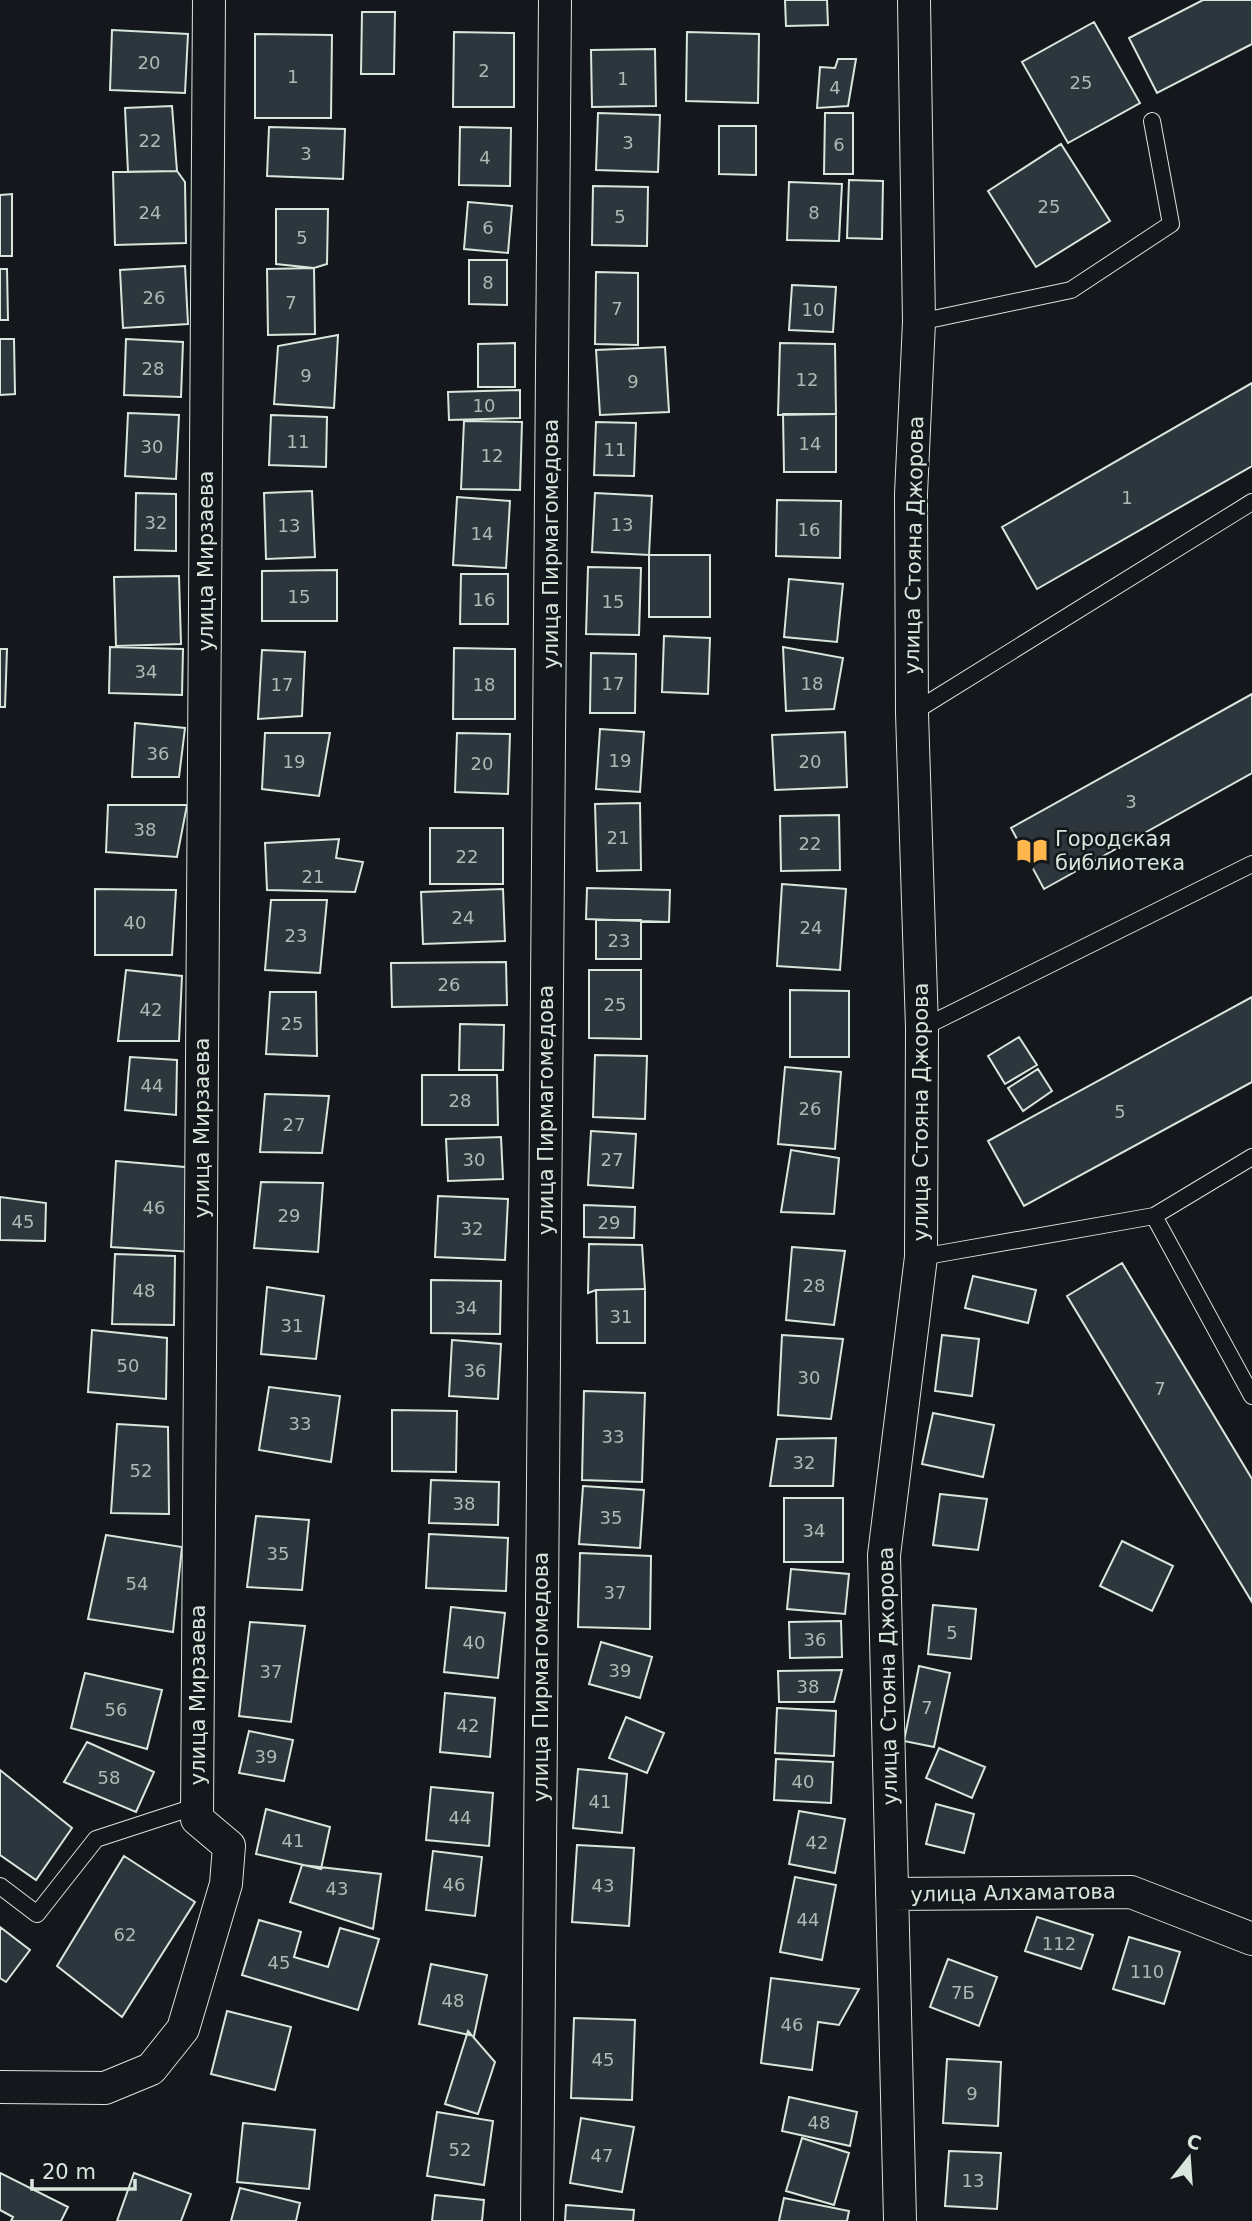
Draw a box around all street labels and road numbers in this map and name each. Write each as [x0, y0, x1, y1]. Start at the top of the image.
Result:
street label: улица Стояна Джорова [900, 416, 928, 674]
street label: улица Пирмагомедова [539, 419, 563, 669]
street label: улица Мирзаева [194, 471, 218, 651]
street label: улица Стояна Джорова [909, 983, 933, 1241]
street label: улица Пирмагомедова [534, 985, 558, 1235]
street label: улица Мирзаева [190, 1038, 214, 1218]
street label: улица Стояна Джорова [874, 1547, 902, 1805]
street label: улица Пирмагомедова [529, 1552, 553, 1802]
street label: улица Мирзаева [186, 1605, 210, 1785]
street label: улица Алхаматова [910, 1879, 1116, 1907]

